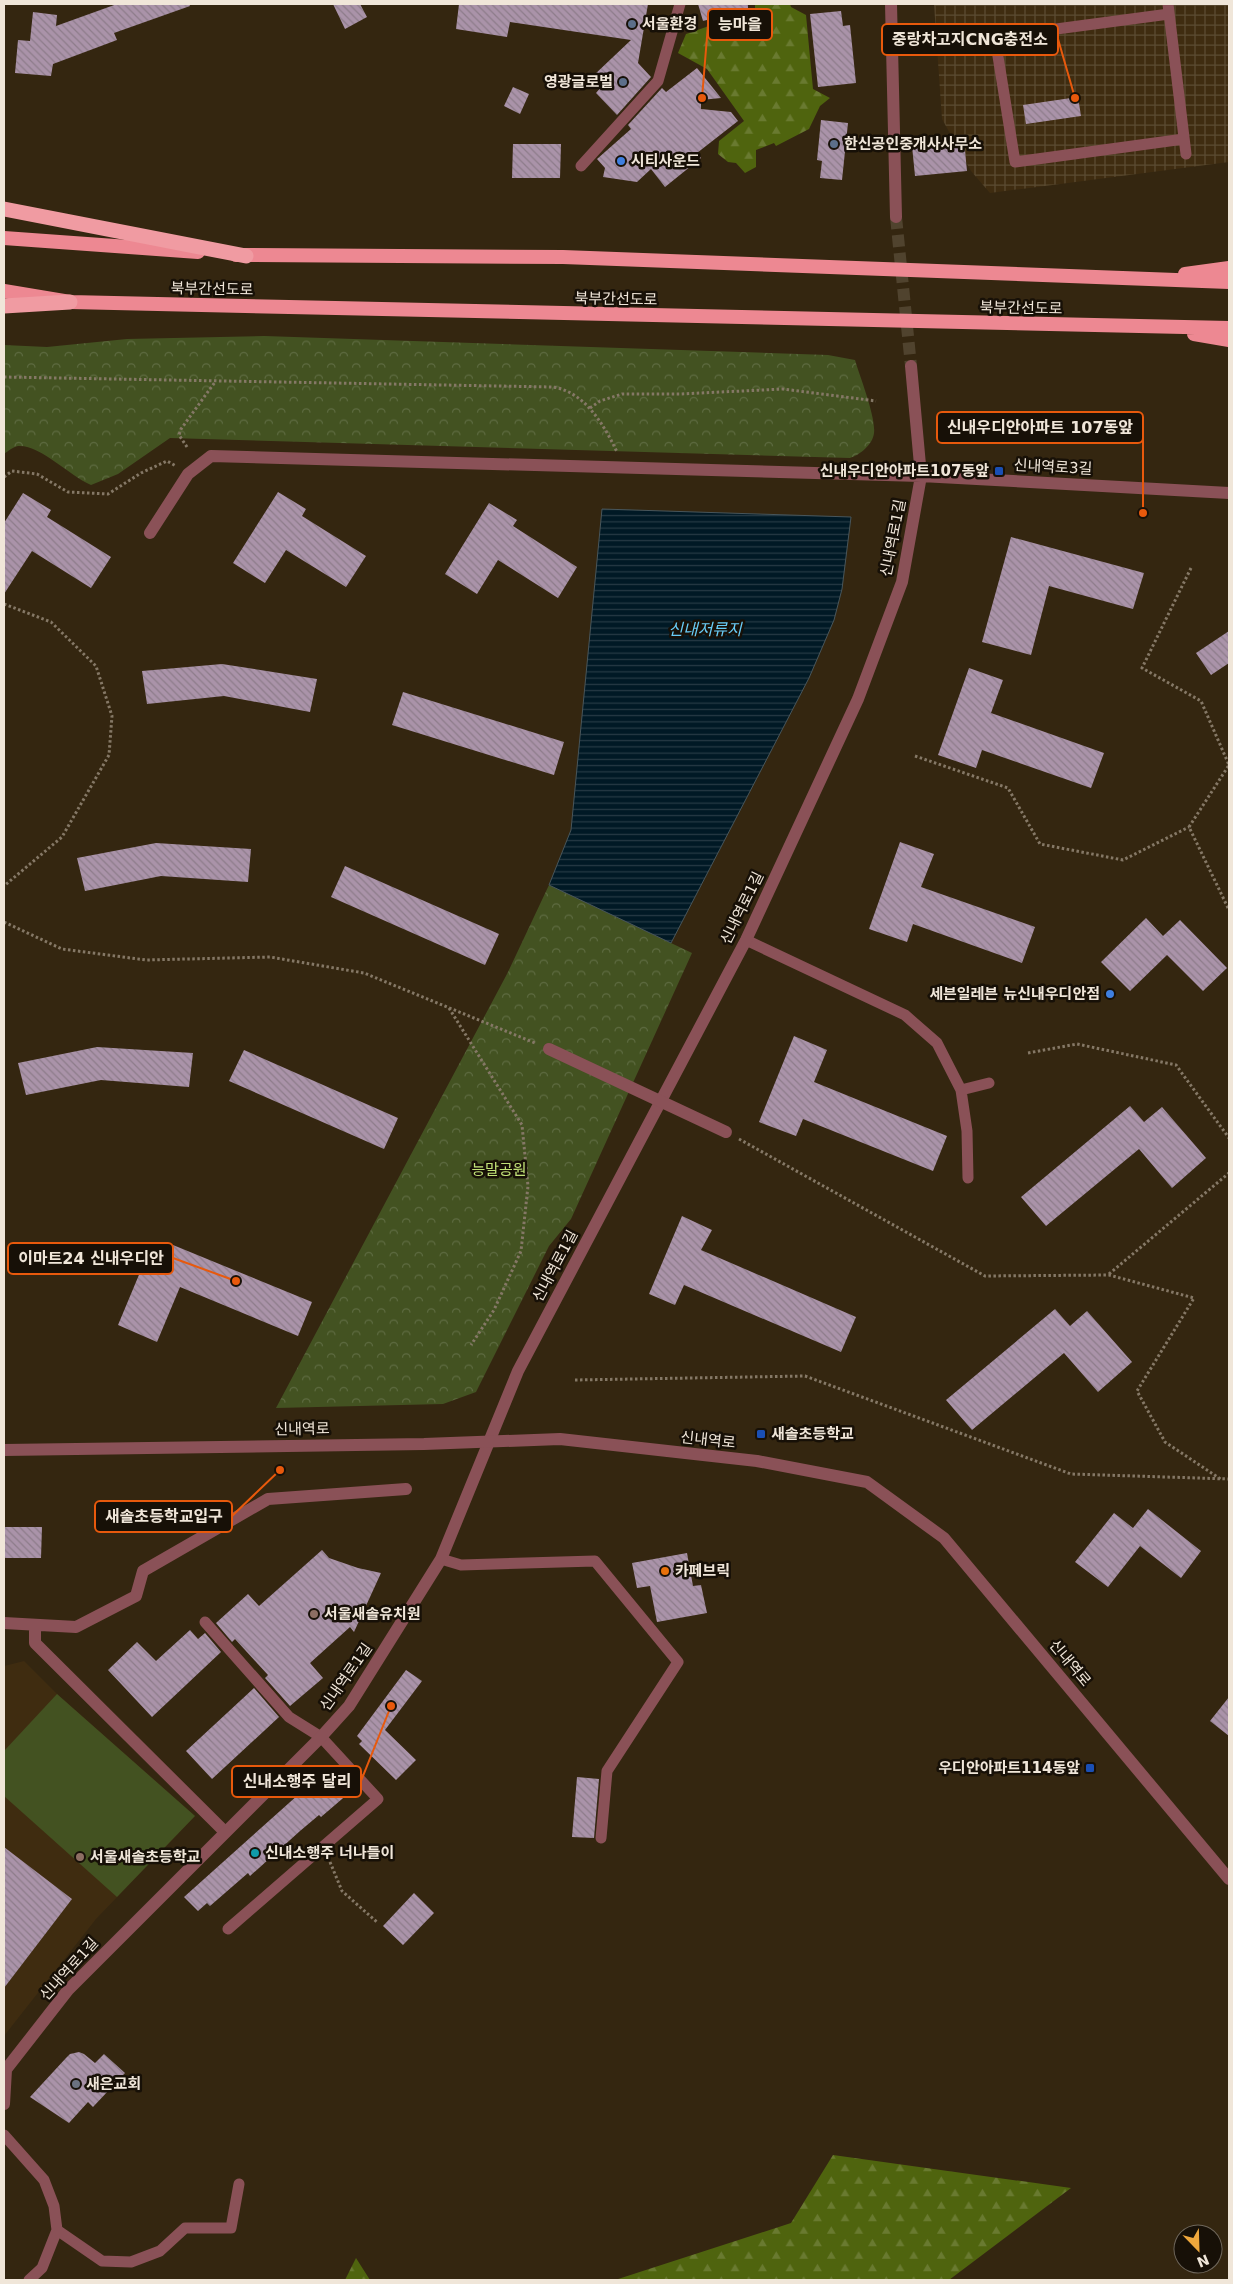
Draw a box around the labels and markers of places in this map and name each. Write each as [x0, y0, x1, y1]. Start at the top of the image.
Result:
callout: 능마을 [708, 9, 772, 40]
place label: 서울환경 [642, 15, 697, 33]
marker: 서울환경 [626, 18, 638, 30]
callout: 중랑차고지CNG충전소 [882, 24, 1058, 55]
place label: 영광글로벌 [544, 73, 613, 91]
marker: 영광글로벌 [617, 76, 629, 88]
place label: 한신공인중개사사무소 [844, 135, 982, 153]
marker: 한신공인중개사사무소 [828, 138, 840, 150]
place label: 시티사운드 [631, 152, 700, 170]
marker: 시티사운드 [615, 155, 627, 167]
callout: 신내우디안아파트 107동앞 [937, 412, 1143, 443]
place label: 신내우디안아파트107동앞 [820, 462, 989, 480]
marker: 신내우디안아파트107동앞 [993, 465, 1005, 477]
place label: 세븐일레븐 뉴신내우디안점 [929, 985, 1100, 1003]
marker: 세븐일레븐 뉴신내우디안점 [1104, 988, 1116, 1000]
callout: 이마트24 신내우디안 [8, 1243, 173, 1274]
place label: 새솔초등학교 [771, 1425, 854, 1443]
marker: 새솔초등학교 [755, 1428, 767, 1440]
callout: 새솔초등학교입구 [95, 1501, 232, 1532]
place label: 카페브릭 [675, 1562, 730, 1580]
marker: 카페브릭 [659, 1565, 671, 1577]
place label: 서울새솔유치원 [324, 1605, 421, 1623]
marker: 서울새솔유치원 [308, 1608, 320, 1620]
place label: 우디안아파트114동앞 [938, 1759, 1080, 1777]
marker: 우디안아파트114동앞 [1084, 1762, 1096, 1774]
callout: 신내소행주 달리 [232, 1766, 361, 1797]
place label: 신내소행주 너나들이 [265, 1844, 394, 1862]
marker: 신내소행주 너나들이 [249, 1847, 261, 1859]
place label: 서울새솔초등학교 [90, 1848, 201, 1866]
marker: 서울새솔초등학교 [74, 1851, 86, 1863]
place label: 새은교회 [86, 2075, 141, 2093]
marker: 새은교회 [70, 2078, 82, 2090]

